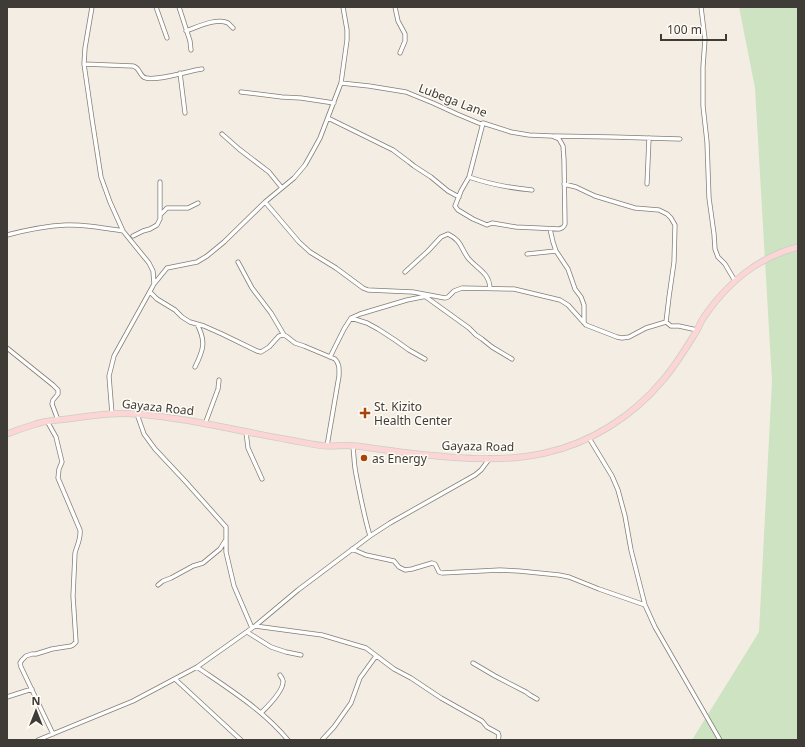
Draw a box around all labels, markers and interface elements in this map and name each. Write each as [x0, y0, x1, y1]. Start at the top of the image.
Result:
scale bar [661, 16, 726, 42]
text: 100 m [667, 21, 702, 38]
street label: Lubega Lane [416, 79, 490, 121]
street label: Gayaza Road [121, 395, 195, 419]
place label: St. Kizito Health Center [374, 398, 452, 429]
marker: St. Kizito Health Center [359, 407, 371, 419]
street label: Gayaza Road [442, 437, 514, 455]
place label: as Energy [372, 450, 428, 467]
marker: as Energy [359, 453, 369, 463]
north arrow [16, 691, 56, 731]
text: N [32, 693, 40, 708]

